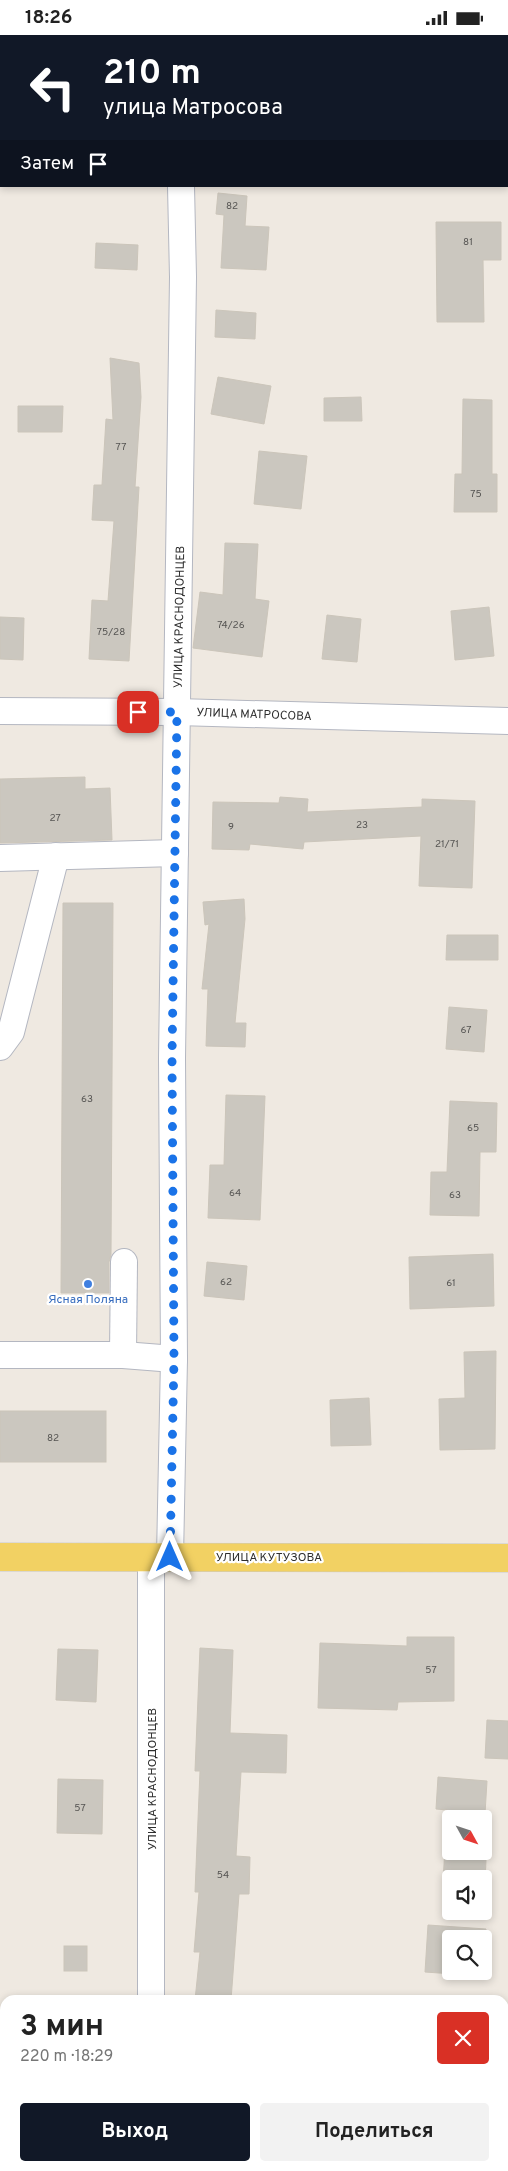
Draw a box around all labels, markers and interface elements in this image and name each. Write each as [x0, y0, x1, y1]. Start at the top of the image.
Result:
text: 18:26 [25, 6, 72, 30]
text: 210 m [103, 52, 201, 96]
icon: left [20, 55, 85, 120]
text: улица Матросова [103, 95, 283, 122]
icon: arrive [84, 150, 112, 178]
text: Затем [20, 152, 74, 176]
house number: 82 [226, 200, 238, 213]
house number: 81 [463, 236, 473, 249]
house number: 77 [116, 441, 126, 454]
house number: 75 [470, 488, 482, 501]
street label: УЛИЦА КРАСНОДОНЦЕВ [171, 546, 189, 688]
house number: 74/26 [217, 619, 245, 632]
house number: 75/28 [97, 626, 125, 639]
pin [117, 691, 159, 733]
icon: arrive [124, 698, 152, 726]
street label: УЛИЦА МАТРОСОВА [196, 705, 312, 725]
house number: 27 [49, 812, 61, 825]
house number: 23 [356, 819, 368, 832]
house number: 9 [228, 821, 234, 834]
house number: 21/71 [435, 838, 459, 851]
house number: 67 [461, 1024, 472, 1037]
house number: 63 [81, 1093, 93, 1106]
house number: 65 [467, 1122, 479, 1135]
house number: 64 [229, 1187, 241, 1200]
house number: 63 [449, 1189, 461, 1202]
house number: 62 [220, 1276, 232, 1289]
house number: 61 [446, 1277, 456, 1290]
marker: Ясная Поляна [82, 1278, 94, 1290]
place label: Ясная Поляна [48, 1292, 128, 1308]
house number: 82 [47, 1432, 59, 1445]
position arrow [143, 1530, 195, 1582]
street label: УЛИЦА КУТУЗОВА [216, 1550, 322, 1566]
house number: 57 [425, 1664, 437, 1677]
street label: УЛИЦА КРАСНОДОНЦЕВ [145, 1708, 161, 1850]
house number: 57 [74, 1802, 86, 1815]
north arrow [442, 1810, 492, 1860]
map controls [442, 1810, 492, 1980]
house number: 54 [217, 1869, 229, 1882]
button: sound [442, 1870, 492, 1920]
button: search [442, 1930, 492, 1980]
text: 3 мин [20, 2009, 104, 2046]
button: close [437, 2012, 489, 2064]
text: 220 m · 18:29 [20, 2047, 113, 2067]
button: Выход [20, 2103, 250, 2161]
button: Поделиться [260, 2103, 489, 2161]

